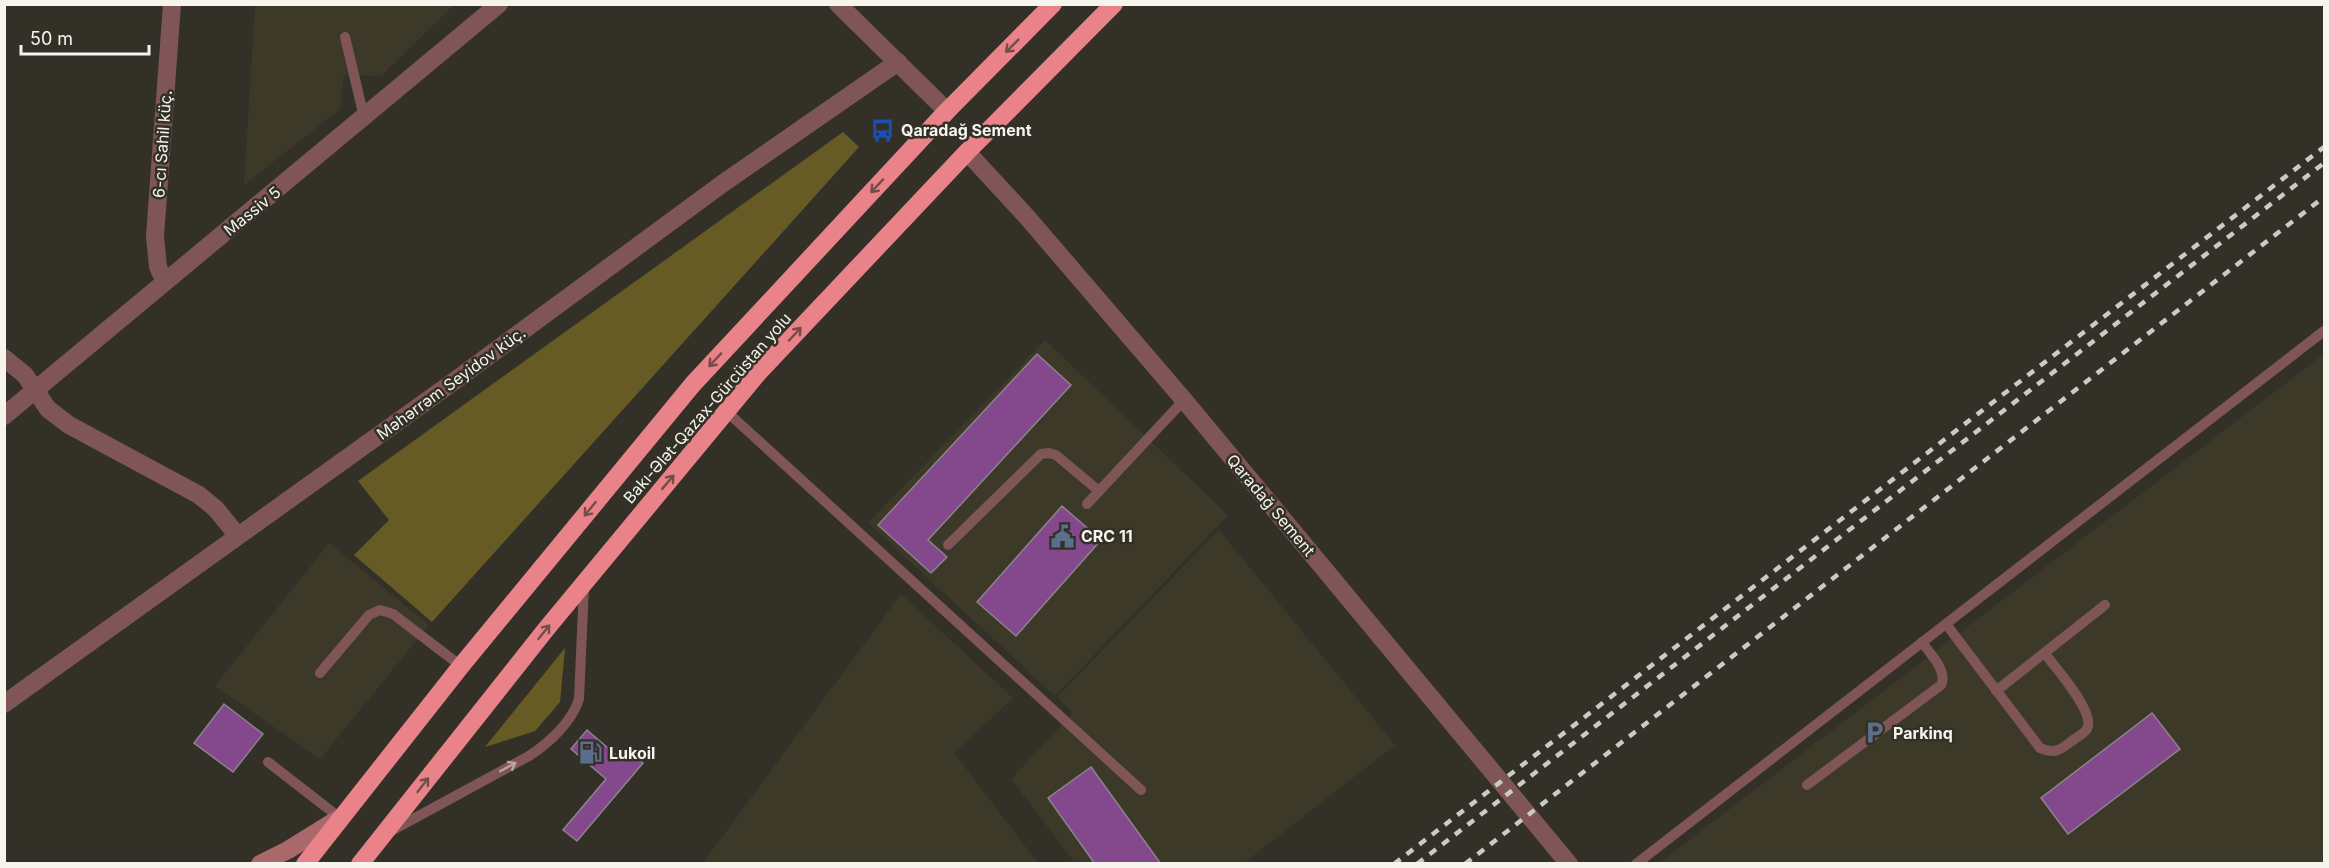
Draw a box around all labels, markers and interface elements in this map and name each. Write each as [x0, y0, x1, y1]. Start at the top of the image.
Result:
scale bar [21, 18, 148, 56]
text: 50 m [30, 28, 73, 49]
one-way arrow [1005, 39, 1019, 54]
street label: 6-cı Sahil küç. [148, 90, 176, 198]
bus stop icon: Qaradağ Sement [870, 117, 896, 143]
place label: Qaradağ Sement [901, 120, 1032, 140]
one-way arrow [869, 179, 884, 194]
street label: Massiv 5 [220, 182, 284, 240]
street label: Bakı-Ələt-Qazax-Gürcüstan yolu [619, 309, 795, 507]
street label: Məhərrəm Seyidov küç. [373, 322, 529, 444]
one-way arrow [788, 327, 802, 342]
one-way arrow [708, 352, 722, 367]
street label: Qaradağ Sement [1223, 450, 1319, 560]
one-way arrow [661, 474, 674, 490]
one-way arrow [583, 501, 597, 516]
public building icon: CRC 11 [1050, 523, 1076, 549]
place label: CRC 11 [1081, 526, 1133, 546]
one-way arrow [537, 624, 550, 640]
parking icon: Parkinq [1862, 720, 1888, 746]
place label: Parkinq [1893, 723, 1953, 743]
fuel station icon: Lukoil [578, 740, 604, 766]
place label: Lukoil [609, 743, 655, 763]
one-way arrow [499, 761, 516, 773]
one-way arrow [416, 777, 429, 793]

